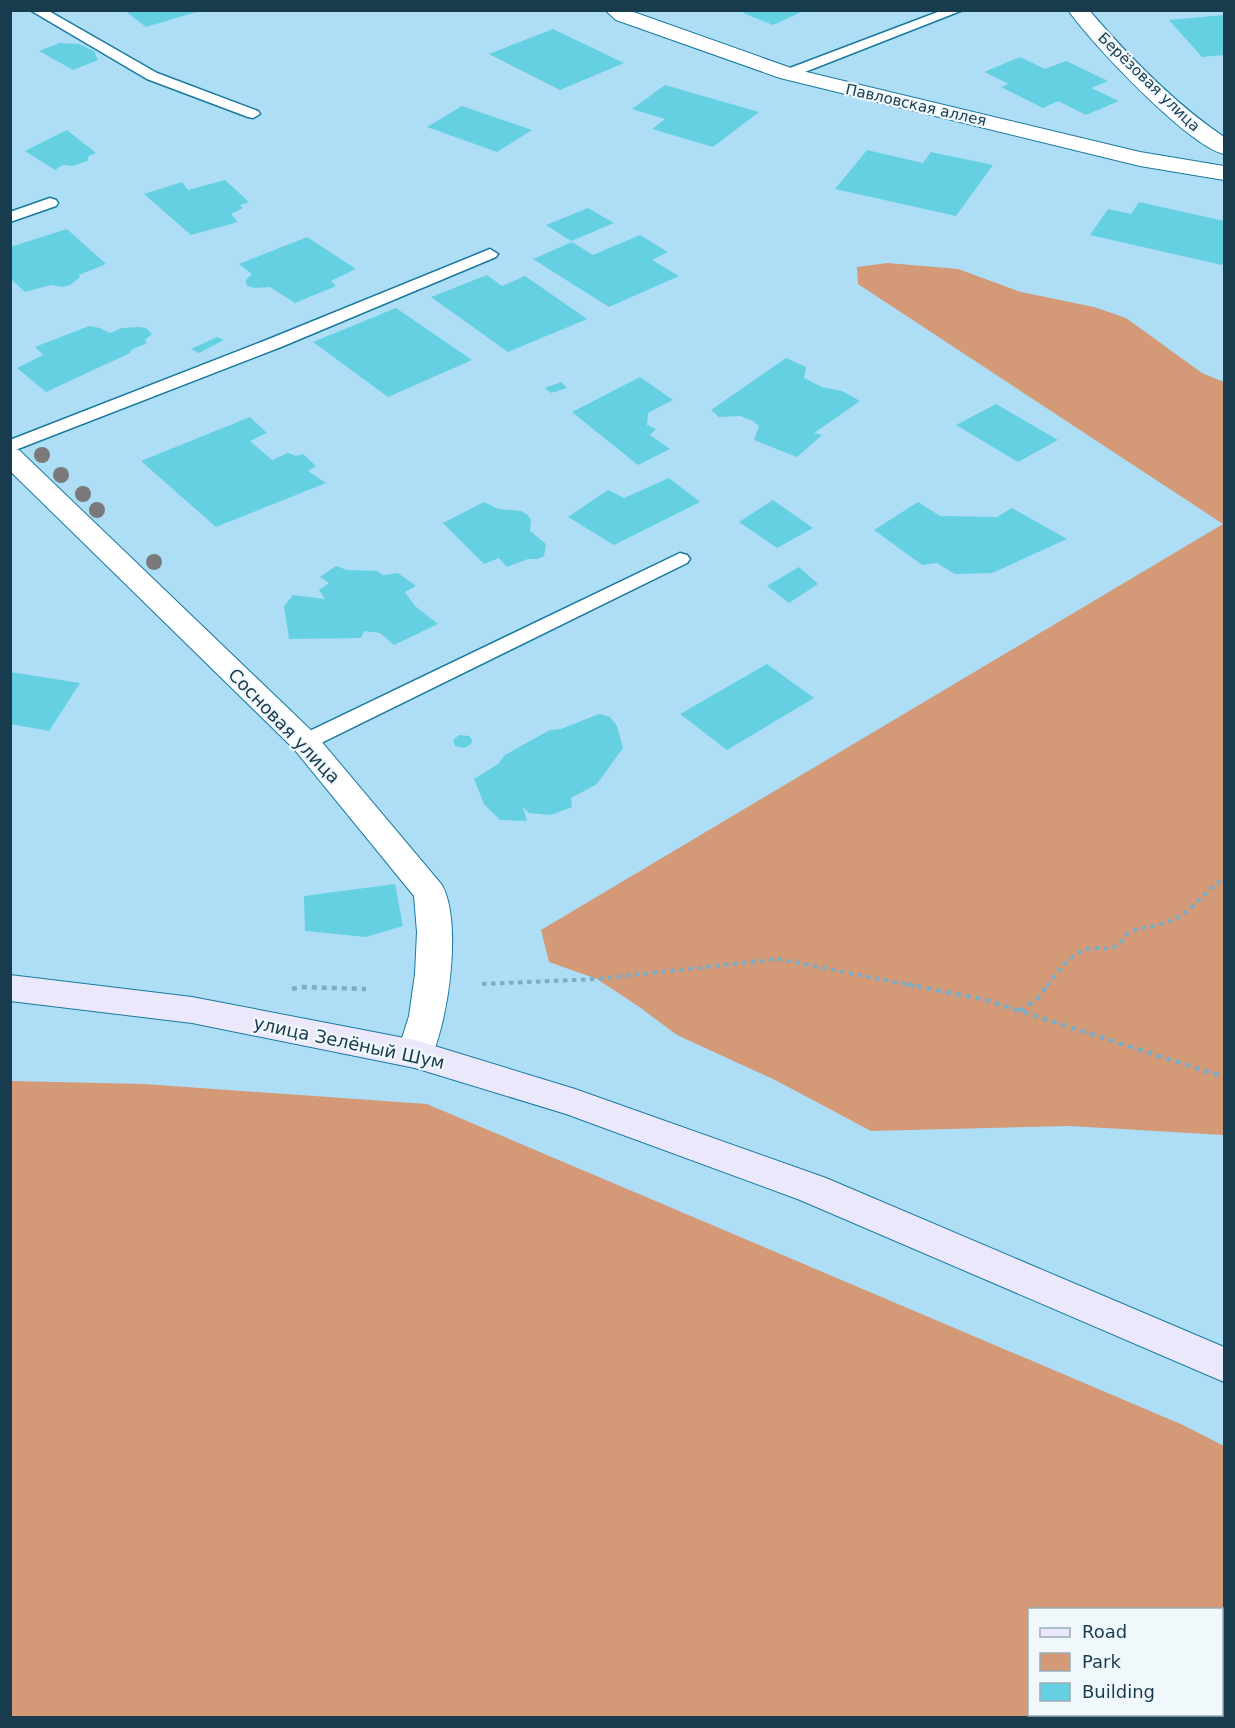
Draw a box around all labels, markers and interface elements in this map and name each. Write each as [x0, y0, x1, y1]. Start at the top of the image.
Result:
street label: Берёзовая улица [1094, 29, 1204, 135]
street label: Павловская аллея [844, 80, 988, 130]
street label: Сосновая улица [224, 664, 345, 787]
street label: улица Зелёный Шум [252, 1012, 447, 1073]
legend [1028, 1608, 1223, 1716]
text: Road [1082, 1621, 1127, 1642]
text: Park [1082, 1651, 1121, 1672]
text: Building [1082, 1681, 1155, 1702]

